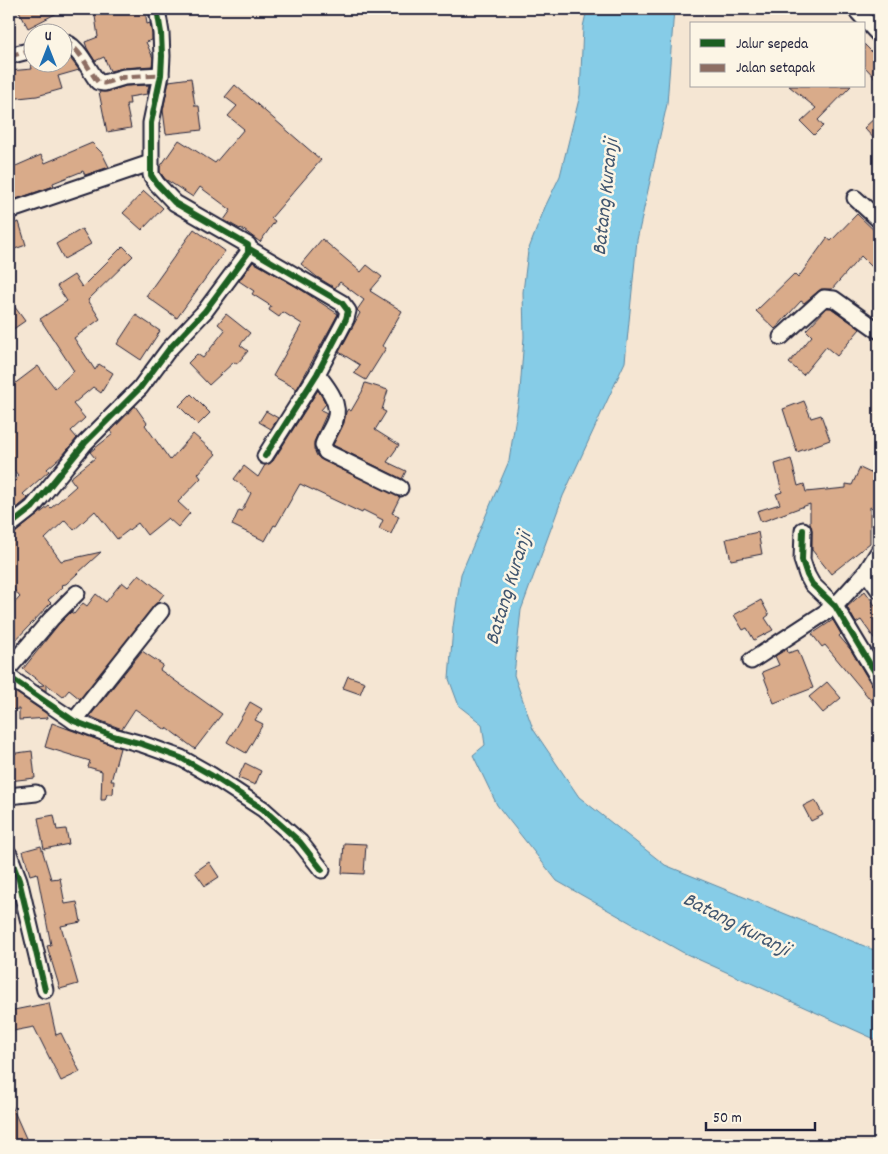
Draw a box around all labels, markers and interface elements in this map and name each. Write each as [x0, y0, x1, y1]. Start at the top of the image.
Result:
north arrow [22, 22, 72, 72]
legend [690, 22, 866, 88]
text: U [45, 27, 52, 47]
text: Jalur sepeda [736, 34, 809, 56]
text: Jalan setapak [736, 58, 815, 80]
water label: Batang Kuranji [586, 135, 628, 257]
water label: Batang Kuranji [478, 526, 542, 649]
water label: Batang Kuranji [677, 886, 797, 967]
scale bar [706, 1099, 814, 1131]
text: 50 m [713, 1108, 742, 1130]

